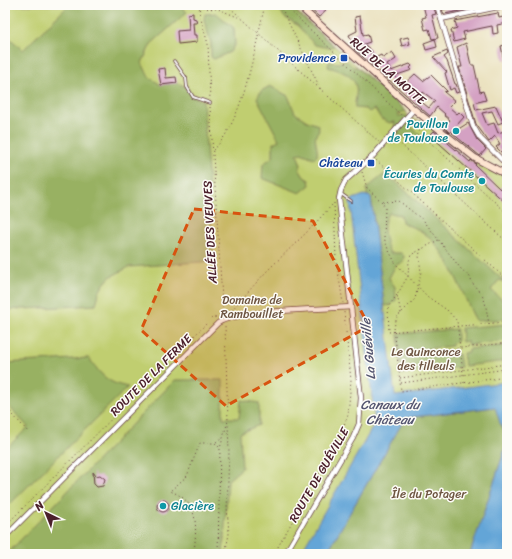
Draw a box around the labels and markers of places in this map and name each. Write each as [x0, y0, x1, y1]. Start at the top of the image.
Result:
place label: Providence [278, 47, 336, 69]
marker: Providence [339, 53, 349, 63]
place label: Pavillon de Toulouse [388, 113, 449, 149]
marker: Pavillon de Toulouse [451, 126, 461, 136]
place label: Château [319, 152, 364, 174]
marker: Château [366, 158, 376, 168]
place label: Écuries du Comte de Toulouse [384, 163, 474, 199]
marker: Écuries du Comte de Toulouse [477, 176, 487, 186]
place label: Glacière [171, 495, 214, 517]
marker: Glacière [158, 501, 168, 511]

